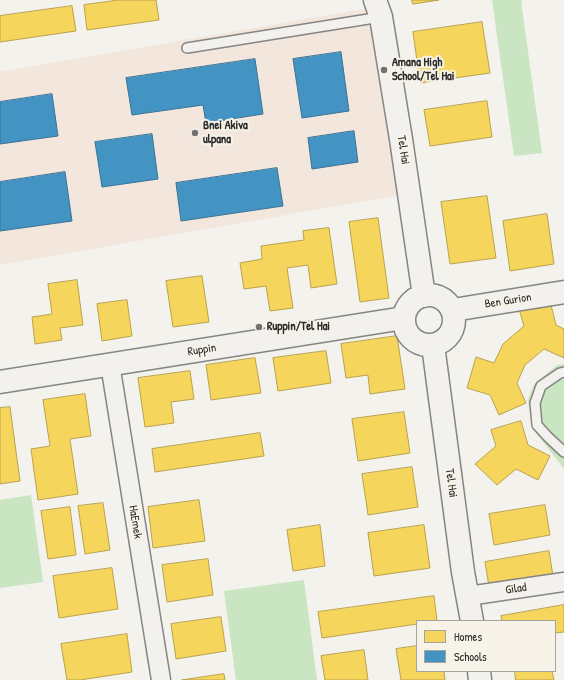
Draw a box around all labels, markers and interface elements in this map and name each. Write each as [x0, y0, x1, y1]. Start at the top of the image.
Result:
place label: Amana High School/Tel Hai [392, 56, 454, 84]
marker: Amana High School/Tel Hai [379, 65, 389, 75]
place label: Bnei Akiva ulpana [203, 119, 248, 147]
marker: Bnei Akiva ulpana [190, 128, 200, 138]
street label: Tel Hai [394, 134, 412, 166]
street label: Ben Gurion [484, 290, 532, 312]
place label: Ruppin/Tel Hai [267, 320, 330, 334]
marker: Ruppin/Tel Hai [254, 322, 264, 332]
street label: Ruppin [187, 341, 217, 359]
street label: Tel Hai [442, 467, 460, 499]
street label: HaEmek [125, 504, 145, 540]
street label: Gilad [505, 580, 527, 598]
legend [416, 620, 556, 672]
text: Homes [454, 628, 482, 645]
text: Schools [454, 648, 487, 665]

